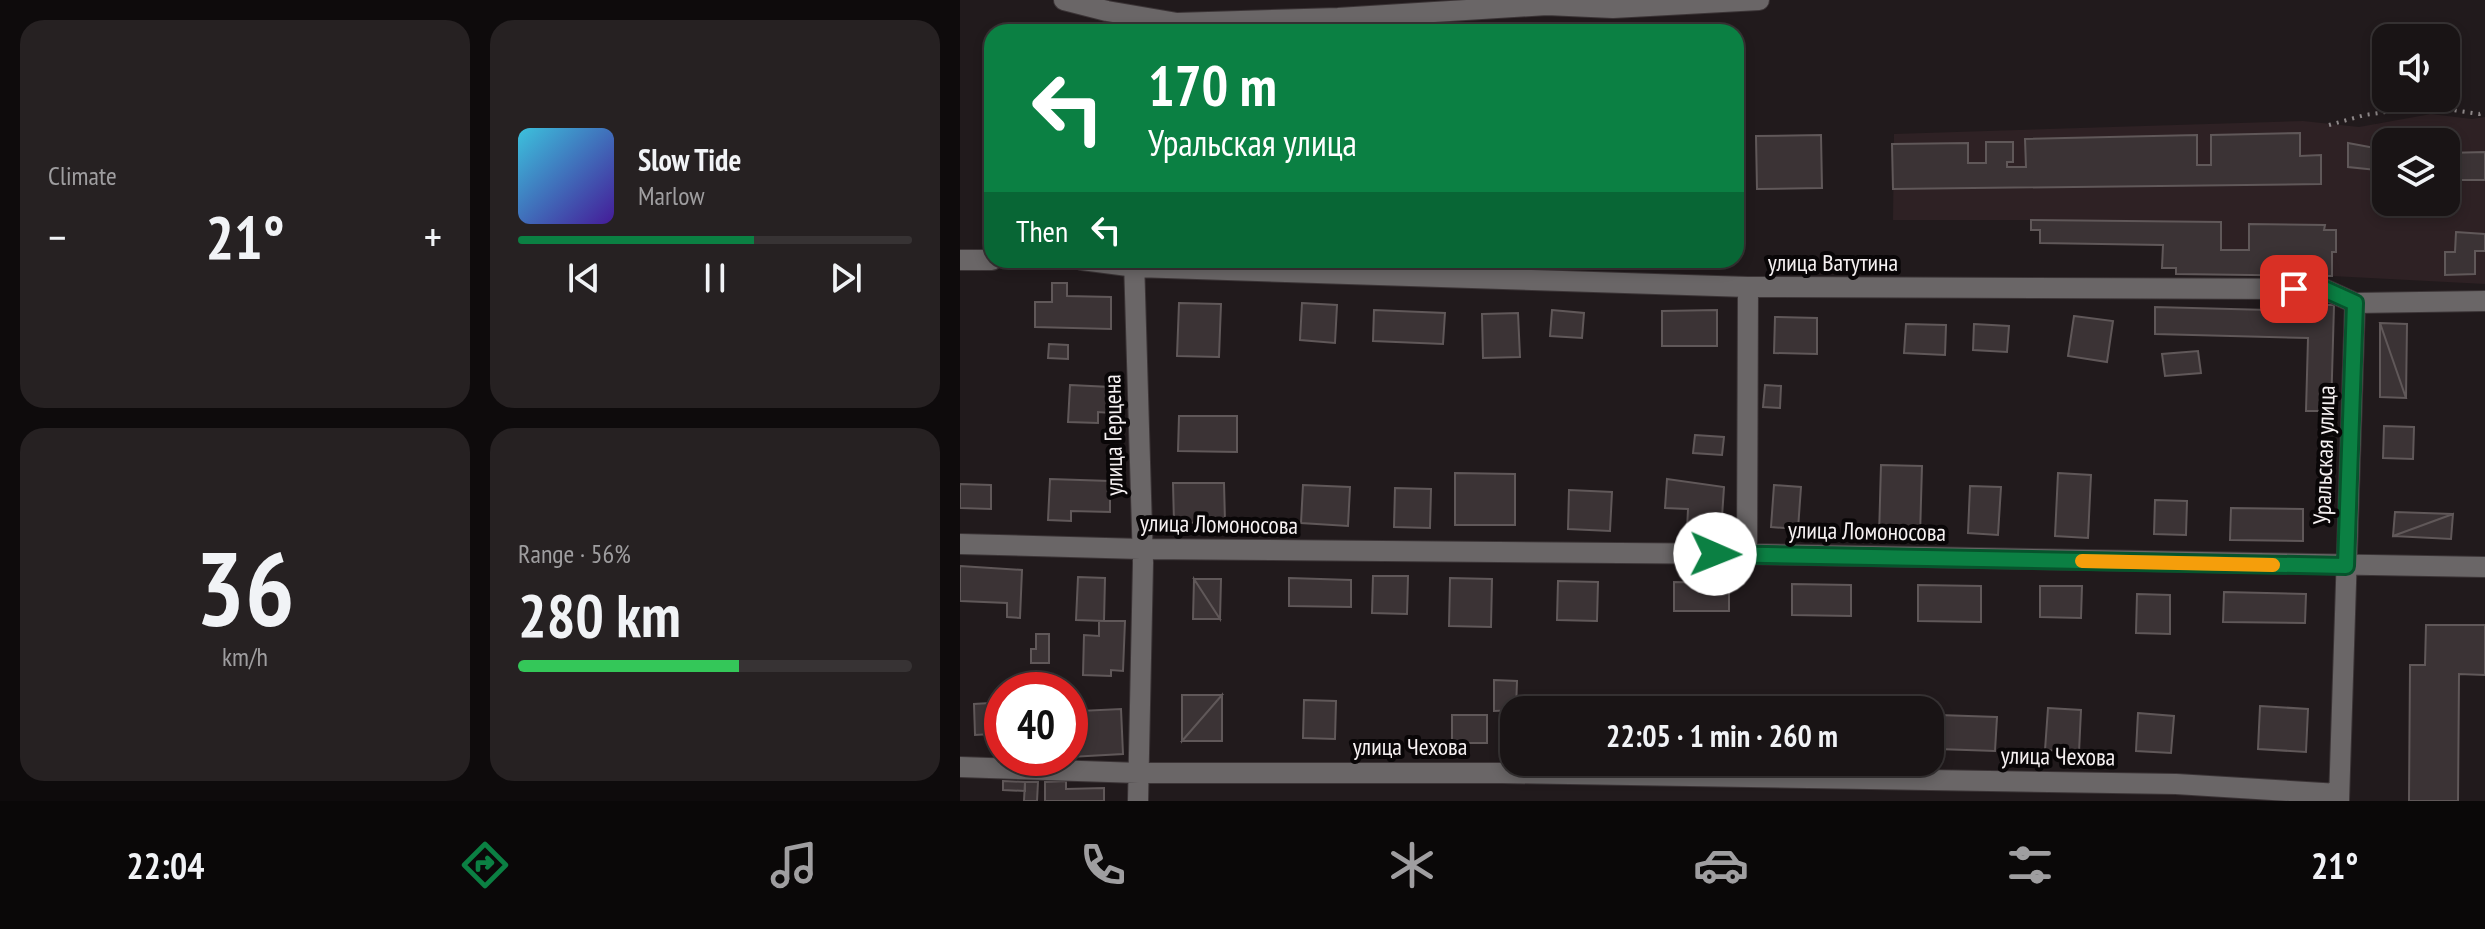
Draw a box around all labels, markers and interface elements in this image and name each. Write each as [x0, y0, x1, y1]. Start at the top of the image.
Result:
map controls [2372, 24, 2460, 216]
button: sound [2372, 24, 2460, 112]
text: 170 m [1148, 49, 1277, 121]
icon: left [1016, 56, 1120, 160]
text: Уральская улица [1148, 119, 1357, 166]
button: layers [2372, 128, 2460, 216]
text: Slow Tide [638, 140, 741, 179]
text: Climate [48, 159, 117, 192]
text: Marlow [638, 179, 704, 212]
text: 21° [205, 198, 285, 276]
text: − [48, 208, 66, 265]
text: + [424, 208, 442, 265]
icon: left [1084, 208, 1128, 252]
text: Then [1016, 211, 1068, 250]
street label: улица Ватутина [1768, 247, 1898, 278]
pin [2260, 255, 2328, 323]
icon: previous [562, 256, 606, 300]
icon: pause [693, 256, 737, 300]
icon: next [824, 256, 868, 300]
icon: arrive [2272, 267, 2316, 311]
street label: улица Герцена [1096, 374, 1130, 496]
street label: Уральская улица [2306, 385, 2342, 525]
street label: улица Ломоносова [1140, 507, 1298, 541]
position arrow [1673, 512, 1757, 596]
street label: улица Ломоносова [1788, 514, 1946, 548]
text: 36 [195, 520, 295, 655]
text: Range · 56% [518, 537, 631, 570]
text: 280 km [518, 576, 681, 654]
text: km/h [222, 640, 268, 673]
speed limit sign: 40 [984, 672, 1088, 776]
text: 22:05 · 1 min · 260 m [1606, 716, 1838, 755]
street label: улица Чехова [1353, 731, 1467, 762]
street label: улица Чехова [2000, 740, 2116, 772]
icon: directions [457, 837, 513, 893]
icon: music [766, 837, 822, 893]
icon: phone [1075, 837, 1131, 893]
icon: climate [1384, 837, 1440, 893]
icon: car [1693, 837, 1749, 893]
icon: filters [2002, 837, 2058, 893]
text: 22:04 [126, 842, 204, 889]
text: 21° [2311, 842, 2358, 889]

